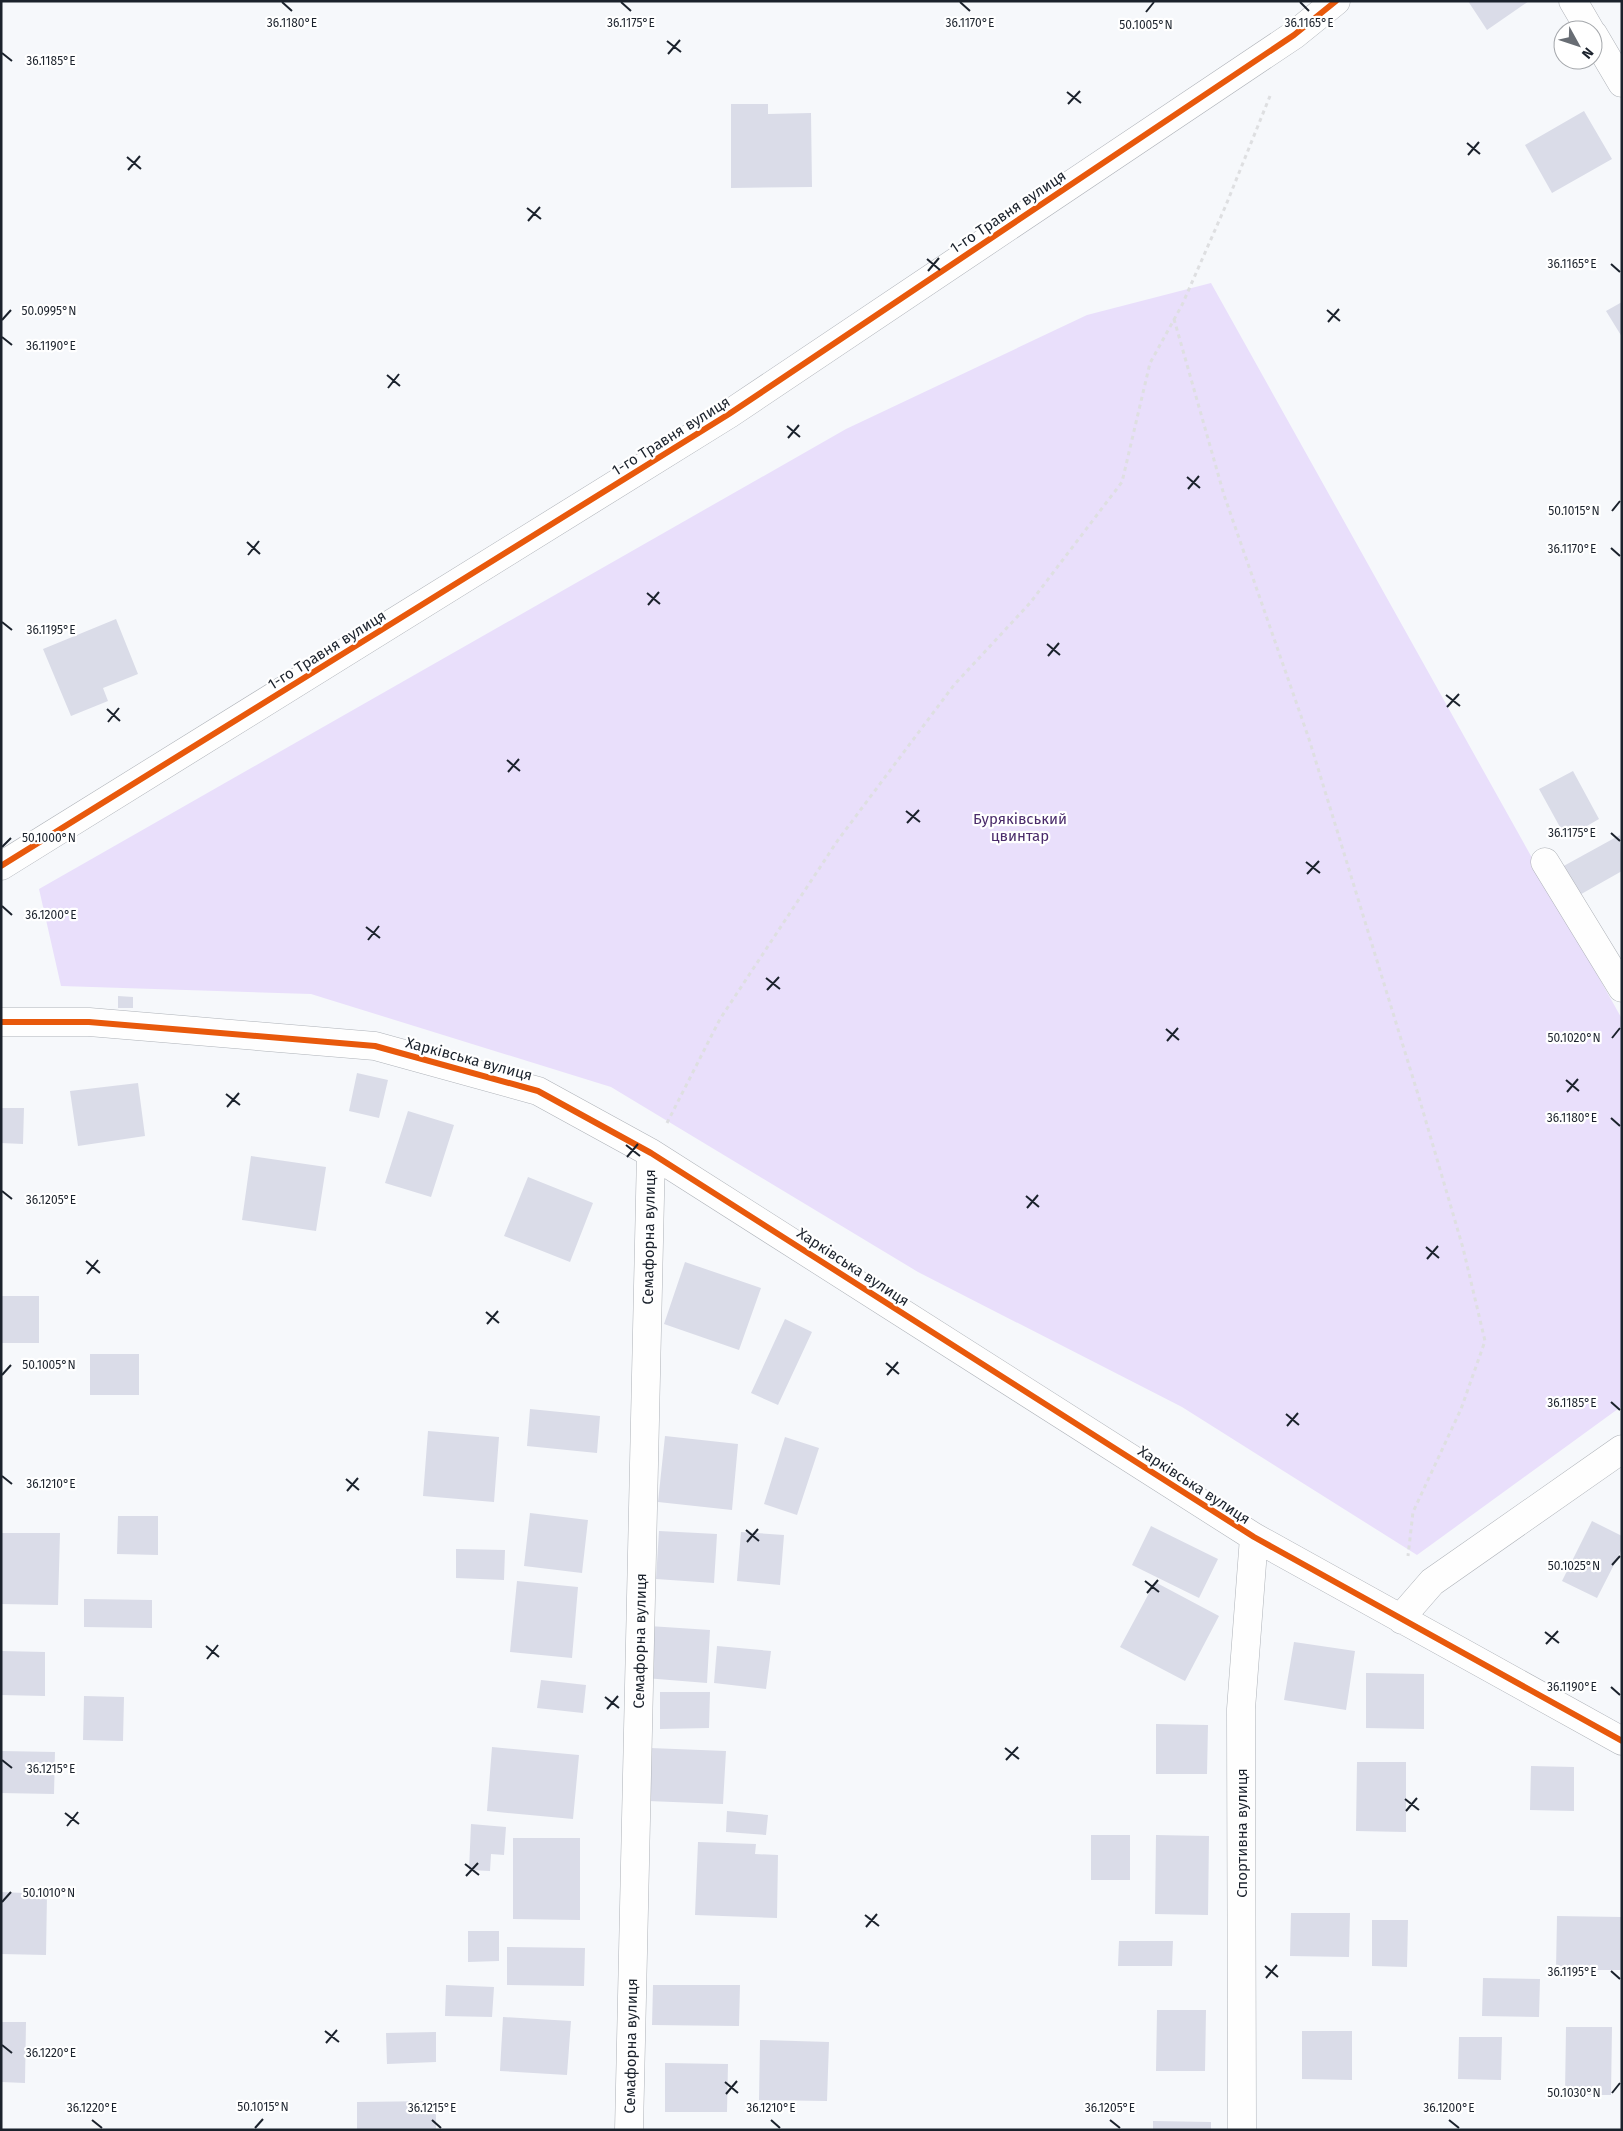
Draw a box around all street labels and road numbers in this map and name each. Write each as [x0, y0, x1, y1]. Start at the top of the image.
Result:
street label: 1-го Травня вулиця [947, 167, 1069, 257]
street label: 1-го Травня вулиця [609, 392, 733, 480]
street label: 1-го Травня вулиця [265, 606, 389, 694]
street label: Харківська вулиця [404, 1033, 534, 1085]
street label: Семафорна вулиця [639, 1169, 659, 1305]
street label: Харківська вулиця [793, 1224, 913, 1310]
street label: Харківська вулиця [1134, 1442, 1254, 1528]
street label: Семафорна вулиця [630, 1573, 650, 1709]
street label: Спортивна вулиця [1233, 1768, 1251, 1898]
street label: Семафорна вулиця [621, 1978, 641, 2114]

